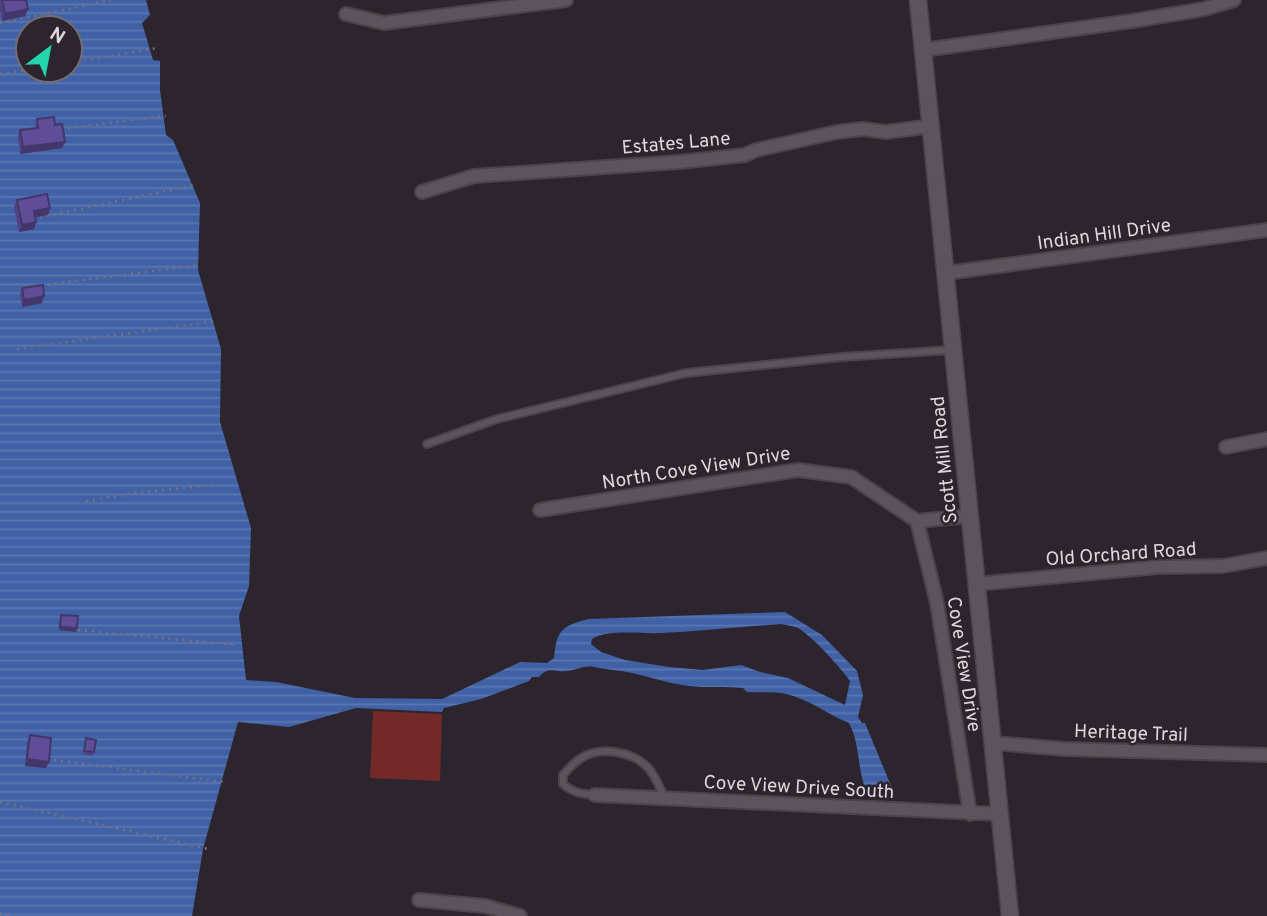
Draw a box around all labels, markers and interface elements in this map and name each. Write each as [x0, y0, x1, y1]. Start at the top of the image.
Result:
north arrow [14, 14, 84, 84]
text: N [45, 22, 69, 50]
street label: Estates Lane [621, 127, 731, 161]
street label: Indian Hill Drive [1036, 214, 1173, 256]
street label: Scott Mill Road [926, 395, 964, 525]
street label: North Cove View Drive [600, 442, 792, 496]
street label: Old Orchard Road [1045, 538, 1198, 572]
street label: Cove View Drive [940, 595, 986, 734]
street label: Heritage Trail [1074, 720, 1188, 748]
street label: Cove View Drive South [703, 771, 895, 805]

